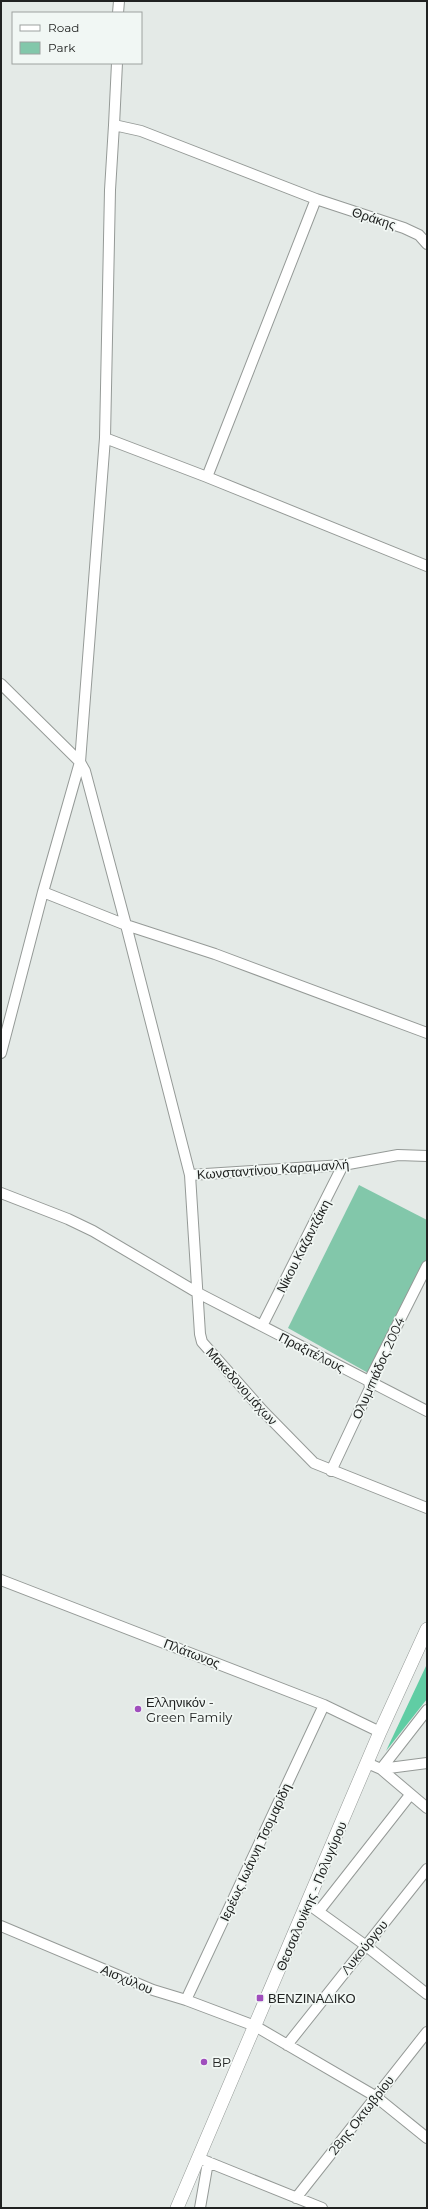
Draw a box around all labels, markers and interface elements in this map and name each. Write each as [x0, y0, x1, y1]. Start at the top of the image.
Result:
legend [12, 12, 142, 64]
text: Road [48, 20, 79, 35]
text: Park [48, 40, 76, 55]
street label: Θράκης [350, 203, 398, 233]
street label: Κωνσταντίνου Καραμανλή [196, 1156, 350, 1182]
street label: Νίκου Καζαντζάκη [273, 1197, 333, 1295]
street label: Ολυμπιάδος 2004 [348, 1314, 408, 1422]
street label: Πραξιτέλους [276, 1329, 348, 1375]
street label: Μακεδονομάχων [203, 1344, 281, 1428]
street label: Πλάτωνος [162, 1635, 222, 1671]
place label: Ελληνικόν - Green Family [146, 1694, 233, 1725]
marker: Ελληνικόν - Green Family [133, 1704, 143, 1714]
street label: Ιερέως Ιωάννη Τσομαρίδη [216, 1781, 294, 1923]
street label: Θεσσαλονίκης - Πολυγύρου [272, 1819, 350, 1973]
street label: Λυκούργου [337, 1917, 391, 1977]
street label: Αισχύλου [99, 1961, 155, 1997]
place label: ΒΕΝΖΙΝΑΔΙΚΟ [268, 1990, 356, 2006]
marker: ΒΕΝΖΙΝΑΔΙΚΟ [255, 1993, 265, 2003]
place label: BP [212, 2054, 231, 2070]
marker: BP [199, 2057, 209, 2067]
street label: 28ης Οκτωβρίου [325, 2072, 397, 2158]

